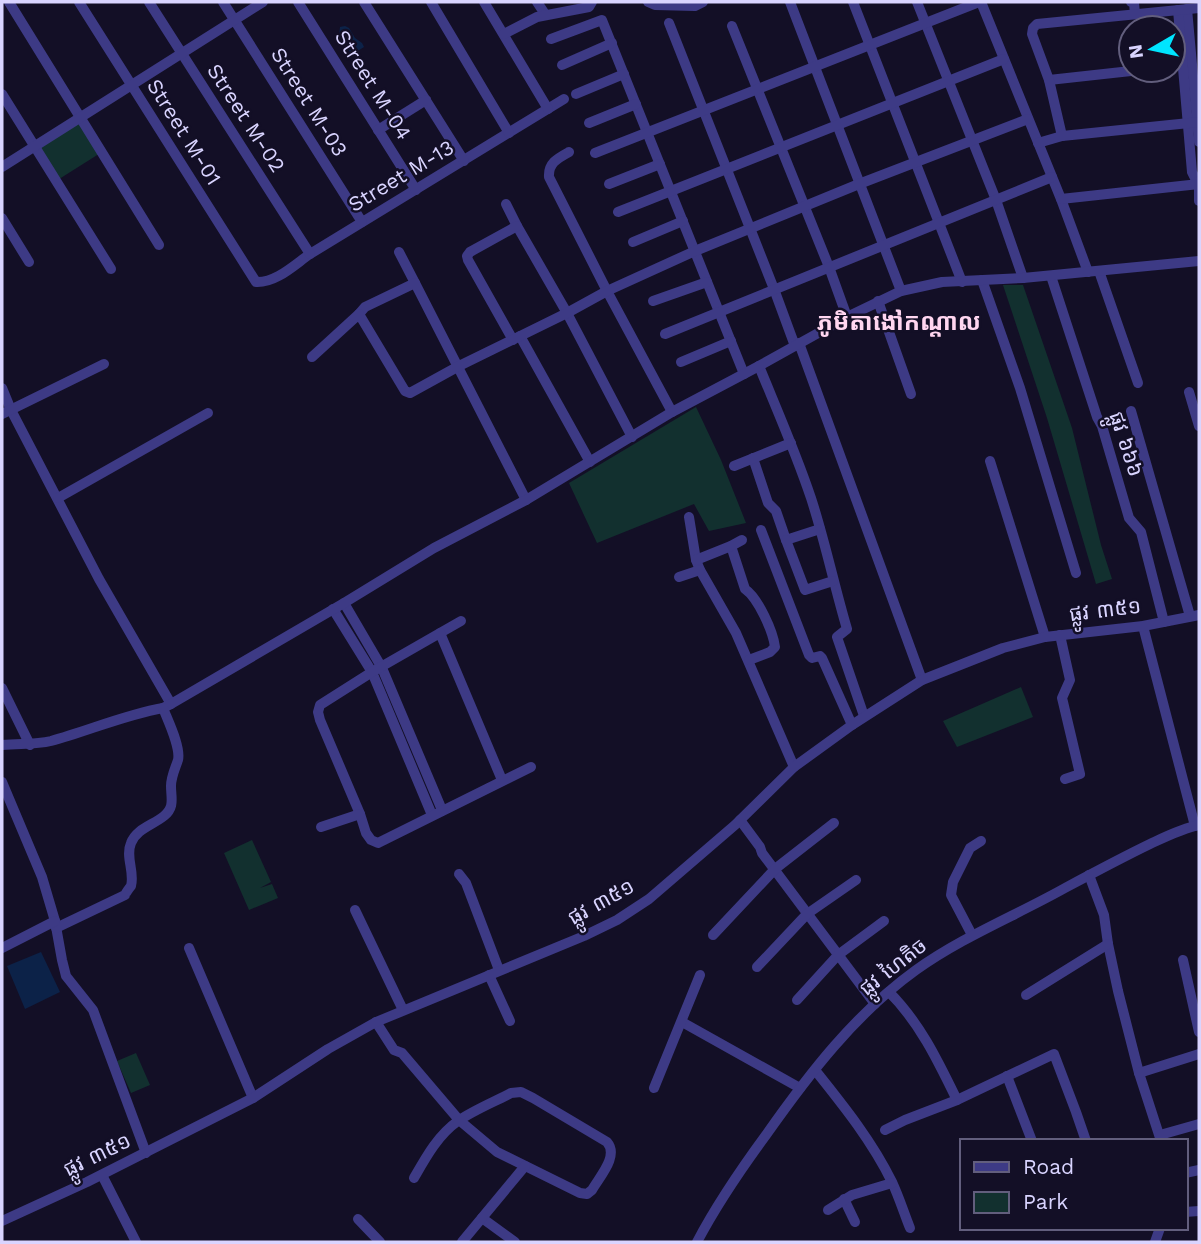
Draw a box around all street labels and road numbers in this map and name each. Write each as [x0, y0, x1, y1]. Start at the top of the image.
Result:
street label: Street M-04 [330, 25, 417, 144]
street label: Street M-03 [266, 43, 353, 161]
street label: Street M-02 [202, 59, 291, 177]
street label: Street M-01 [142, 74, 227, 189]
street label: Street M-13 [343, 134, 458, 217]
street label: ផ្លូវ ៦៦៦ [1097, 408, 1149, 482]
street label: ផ្លូវ ៣៥១ [1068, 593, 1143, 633]
street label: ផ្លូវ ៣៥១ [563, 873, 642, 936]
street label: ផ្លូវ ហៃតិច [854, 932, 936, 1007]
street label: ផ្លូវ ៣៥១ [59, 1128, 138, 1188]

